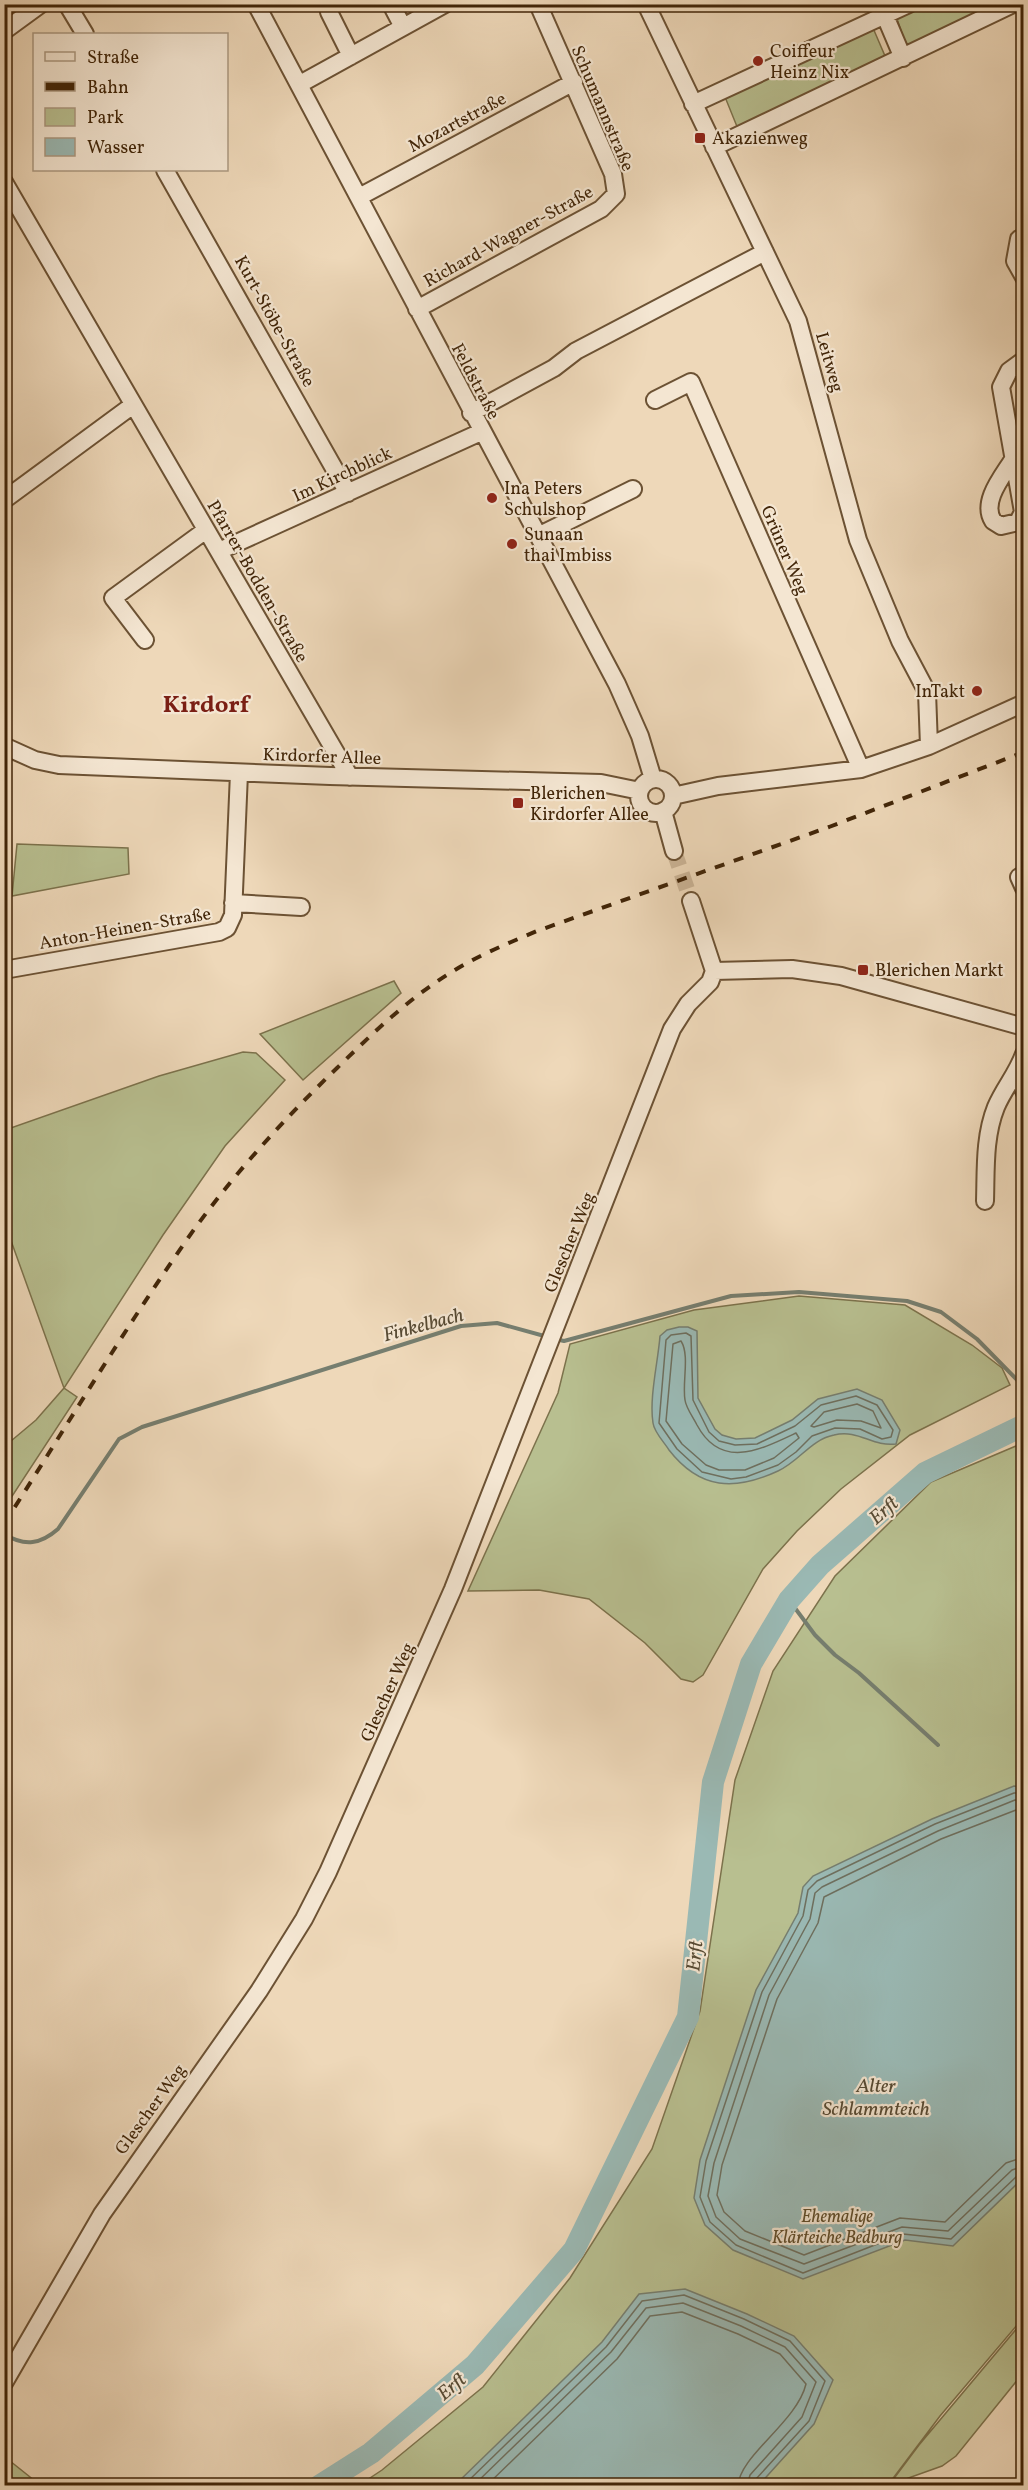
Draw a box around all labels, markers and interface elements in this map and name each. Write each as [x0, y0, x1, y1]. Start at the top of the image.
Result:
legend [33, 33, 228, 171]
place label: Coiffeur Heinz Nix [770, 40, 849, 86]
street label: Schumannstraße [564, 42, 639, 175]
text: Straße [87, 46, 139, 71]
marker: Coiffeur Heinz Nix [751, 54, 765, 68]
text: Bahn [87, 76, 129, 101]
street label: Mozartstraße [404, 87, 511, 160]
text: Park [87, 106, 124, 131]
place label: Akazienweg [712, 127, 808, 152]
marker: Akazienweg [693, 131, 707, 145]
text: Wasser [87, 136, 145, 161]
street label: Richard-Wagner-Straße [419, 180, 598, 294]
street label: Kurt-Stöbe-Straße [227, 251, 320, 392]
street label: Leitweg [808, 329, 849, 396]
street label: Feldstraße [444, 339, 505, 424]
street label: Im Kirchblick [289, 441, 397, 509]
place label: Ina Peters Schulshop [504, 477, 586, 523]
marker: Ina Peters Schulshop [485, 491, 499, 505]
street label: Pfarrer-Bodden-Straße [200, 496, 313, 668]
street label: Grüner Weg [754, 502, 814, 599]
place label: Sunaan thai Imbiss [524, 523, 612, 569]
marker: Sunaan thai Imbiss [505, 537, 519, 551]
place label: InTakt [915, 680, 965, 705]
marker: InTakt [970, 684, 984, 698]
district label: Kirdorf [163, 689, 252, 723]
street label: Kirdorfer Allee [262, 743, 382, 772]
place label: Blerichen Kirdorfer Allee [530, 782, 649, 828]
marker: Blerichen Kirdorfer Allee [511, 796, 525, 810]
street label: Anton-Heinen-Straße [37, 902, 213, 957]
place label: Blerichen Markt [875, 959, 1004, 984]
marker: Blerichen Markt [856, 963, 870, 977]
street label: Glescher Weg [539, 1188, 602, 1297]
water label: Finkelbach [380, 1302, 467, 1350]
water label: Erft [863, 1491, 905, 1532]
street label: Glescher Weg [355, 1639, 421, 1746]
water label: Erft [680, 1939, 712, 1973]
street label: Glescher Weg [110, 2059, 193, 2160]
water label: Alter Schlammteich [822, 2073, 930, 2124]
park label: Ehemalige Klärteiche Bedburg [772, 2205, 902, 2251]
water label: Erft [431, 2367, 473, 2408]

